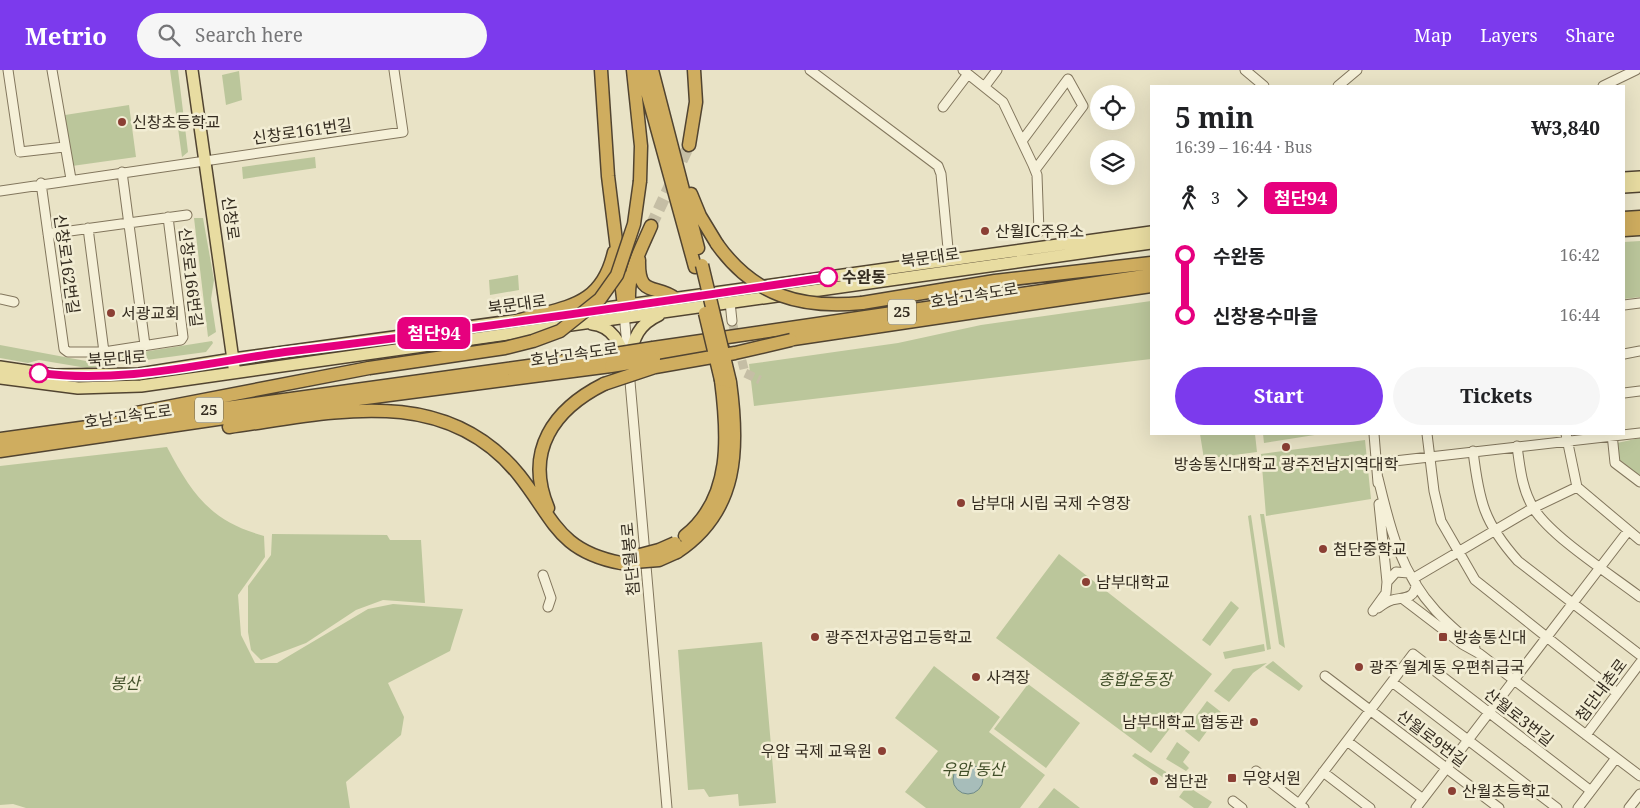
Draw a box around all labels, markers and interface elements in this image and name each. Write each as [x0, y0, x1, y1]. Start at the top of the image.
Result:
search box [137, 13, 487, 58]
text: Metrio [25, 19, 107, 52]
icon: search [155, 21, 183, 49]
text: Search here [195, 22, 303, 48]
text: Map [1414, 23, 1452, 47]
text: Layers [1480, 23, 1538, 47]
text: Share [1566, 23, 1615, 47]
map controls [1090, 85, 1135, 185]
button: locate [1090, 85, 1135, 130]
text: 5 min [1175, 98, 1254, 136]
place label: 신창초등학교 [132, 111, 220, 133]
street label: 신창로161번길 [251, 113, 353, 149]
text: ₩3,840 [1531, 115, 1600, 141]
marker: 신창초등학교 [116, 116, 128, 128]
text: 16:39 – 16:44 · Bus [1175, 136, 1312, 158]
button: layers [1090, 140, 1135, 185]
icon: walk [1175, 184, 1203, 212]
icon: forward [1228, 184, 1256, 212]
text: 첨단94 [1274, 186, 1327, 210]
text: 3 [1211, 187, 1220, 209]
street label: 신창로 [217, 195, 245, 242]
street label: 신창로162번길 [49, 213, 85, 315]
place label: 산월IC주유소 [995, 220, 1084, 242]
marker: 산월IC주유소 [979, 225, 991, 237]
street label: 신창로166번길 [174, 226, 208, 328]
street label: 북문대로 [899, 242, 961, 272]
text: 수완동 [1213, 243, 1265, 269]
text: 16:42 [1560, 244, 1600, 266]
place label: 수완동 [842, 266, 886, 288]
marker: 수완동 [818, 267, 838, 287]
street label: 호남고속도로 [929, 277, 1020, 313]
street label: 북문대로 [486, 289, 548, 319]
road number: 25 [888, 300, 916, 324]
place label: 서광교회 [121, 302, 180, 324]
text: 신창용수마을 [1213, 303, 1318, 329]
text: 16:44 [1560, 304, 1600, 326]
marker: 서광교회 [105, 307, 117, 319]
line badge: 첨단94 [399, 317, 469, 349]
text: 첨단94 [407, 321, 461, 345]
street label: 호남고속도로 [529, 337, 620, 371]
street label: 북문대로 [87, 345, 147, 371]
unlabelled marker [29, 363, 49, 383]
button: Start [1175, 367, 1383, 425]
button: Tickets [1393, 367, 1600, 425]
road number: 25 [195, 398, 223, 422]
street label: 호남고속도로 [83, 399, 174, 433]
marker: 방송통신대학교 광주전남지역대학 [1280, 441, 1292, 453]
place label: 방송통신대학교 광주전남지역대학 [1174, 453, 1399, 475]
place label: 남부대 시립 국제 수영장 [971, 492, 1131, 514]
marker: 남부대 시립 국제 수영장 [955, 497, 967, 509]
street label: 첨단월봉로 [616, 521, 644, 597]
place label: 첨단중학교 [1333, 538, 1407, 560]
marker: 첨단중학교 [1317, 543, 1329, 555]
place label: 남부대학교 [1096, 571, 1170, 593]
marker: 남부대학교 [1080, 576, 1092, 588]
place label: 광주전자공업고등학교 [825, 626, 972, 648]
place label: 방송통신대 [1453, 626, 1527, 648]
marker: 광주전자공업고등학교 [809, 631, 821, 643]
marker: 방송통신대 [1437, 631, 1449, 643]
street label: 첨단내촌로 [1570, 654, 1632, 726]
place label: 광주 월계동 우편취급국 [1369, 656, 1525, 678]
marker: 광주 월계동 우편취급국 [1353, 661, 1365, 673]
place label: 사격장 [986, 666, 1030, 688]
park label: 종합운동장 [1098, 668, 1174, 690]
marker: 사격장 [970, 671, 982, 683]
park label: 봉산 [110, 672, 142, 694]
street label: 산월로3번길 [1480, 683, 1558, 751]
street label: 산월로9번길 [1392, 704, 1472, 772]
place label: 남부대학교 협동관 [1122, 711, 1244, 733]
marker: 남부대학교 협동관 [1248, 716, 1260, 728]
place label: 우암 국제 교육원 [761, 740, 872, 762]
marker: 우암 국제 교육원 [876, 745, 888, 757]
park label: 우암 동산 [941, 758, 1007, 780]
place label: 무양서원 [1242, 767, 1301, 789]
place label: 첨단관 [1164, 770, 1208, 792]
marker: 무양서원 [1226, 772, 1238, 784]
marker: 첨단관 [1148, 775, 1160, 787]
place label: 산월초등학교 [1462, 780, 1550, 802]
marker: 산월초등학교 [1446, 785, 1458, 797]

